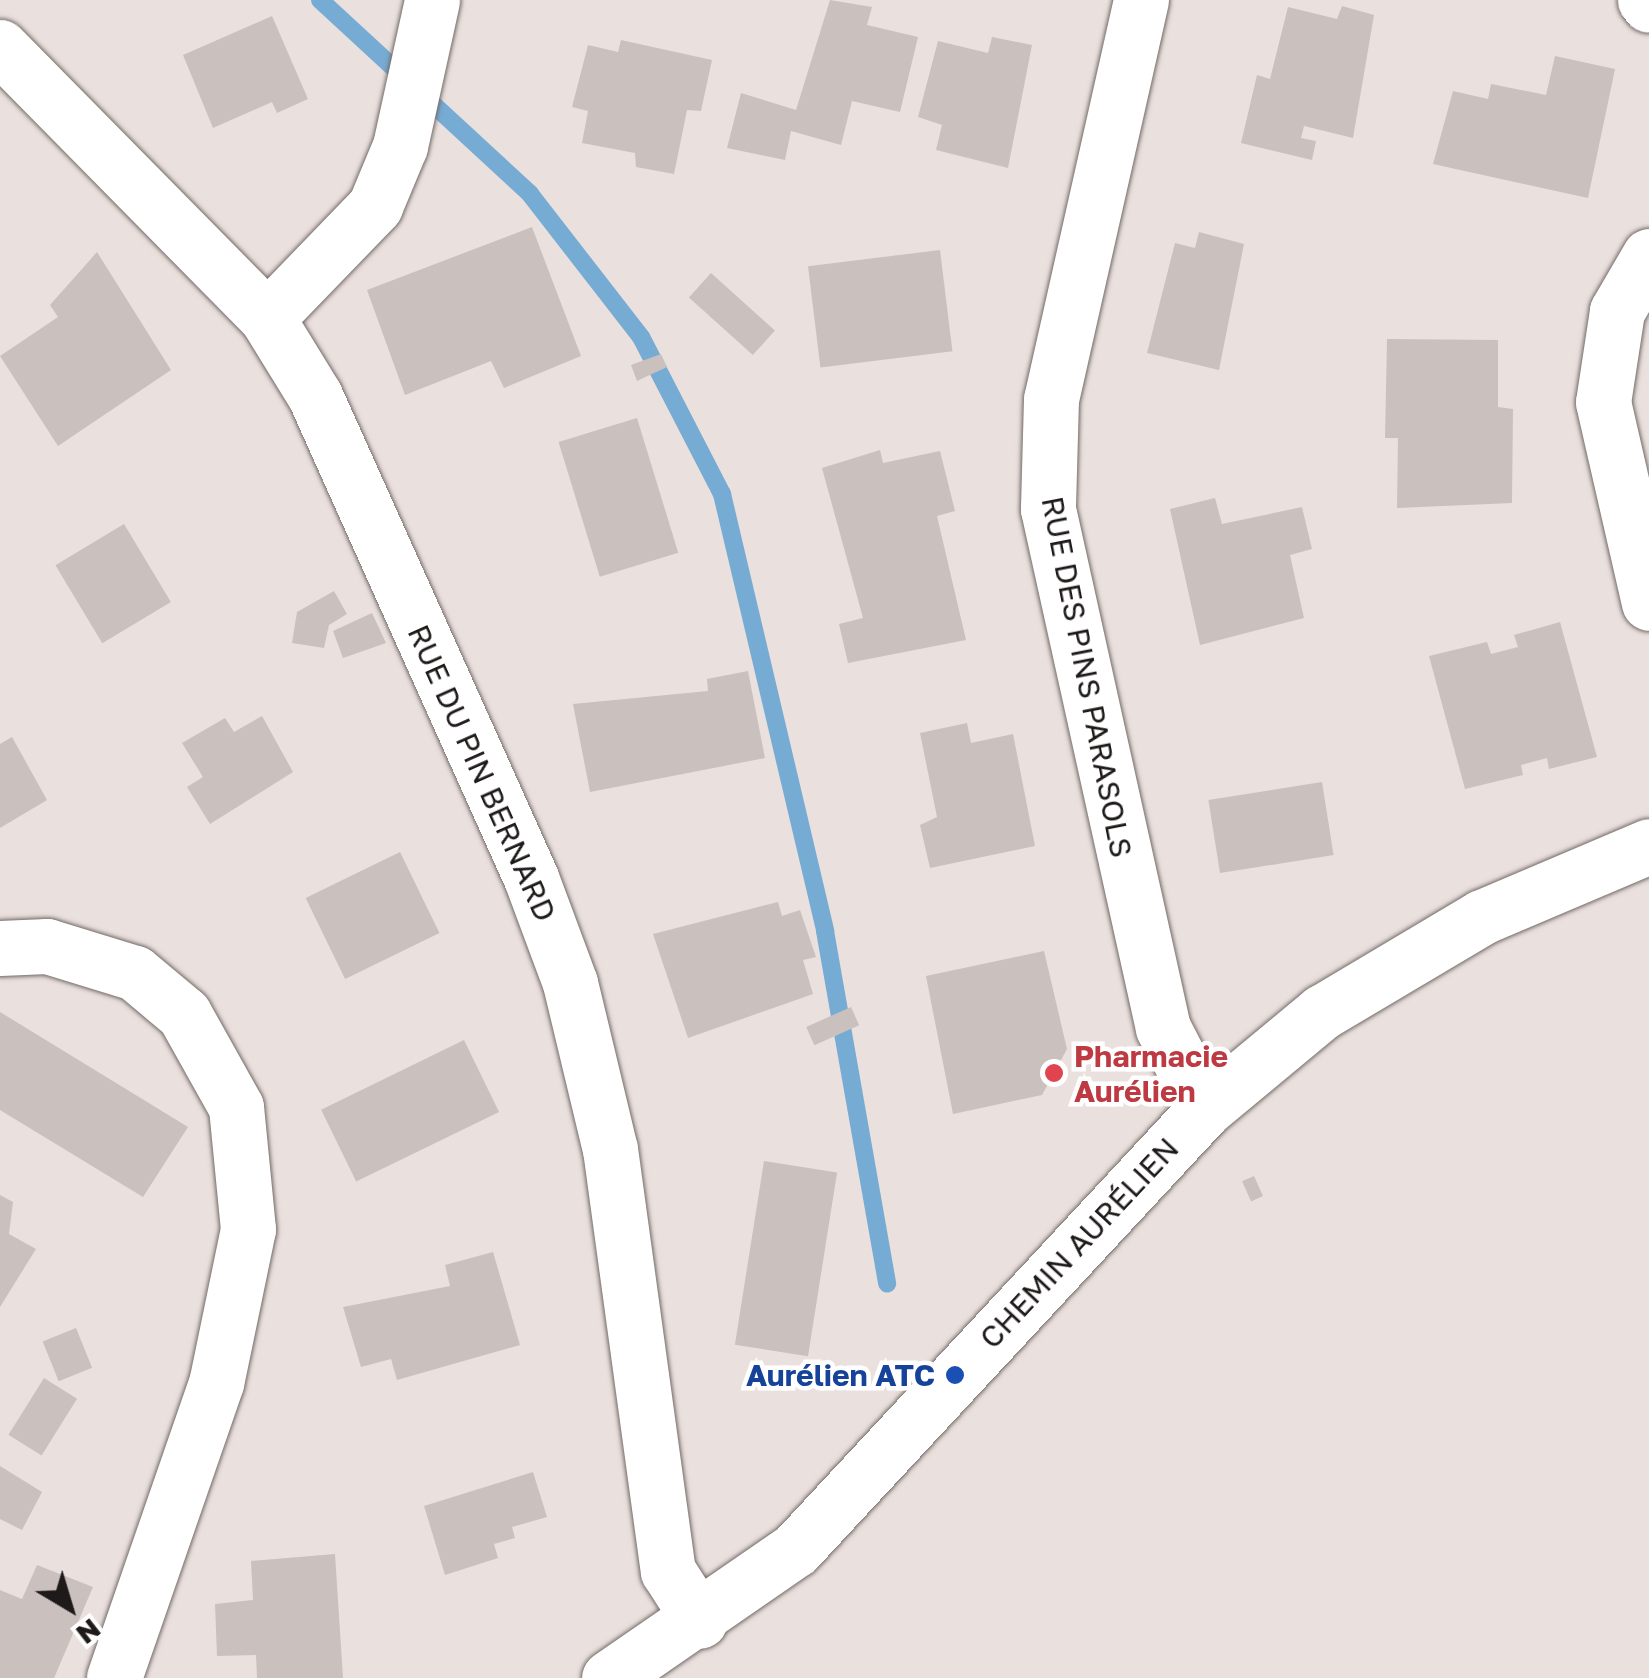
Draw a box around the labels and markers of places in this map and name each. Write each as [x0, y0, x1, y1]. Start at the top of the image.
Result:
place label: Pharmacie Aurélien [1074, 1038, 1228, 1108]
marker: Pharmacie Aurélien [1043, 1062, 1065, 1084]
place label: Aurélien ATC [746, 1357, 935, 1393]
marker: Aurélien ATC [944, 1364, 966, 1386]

